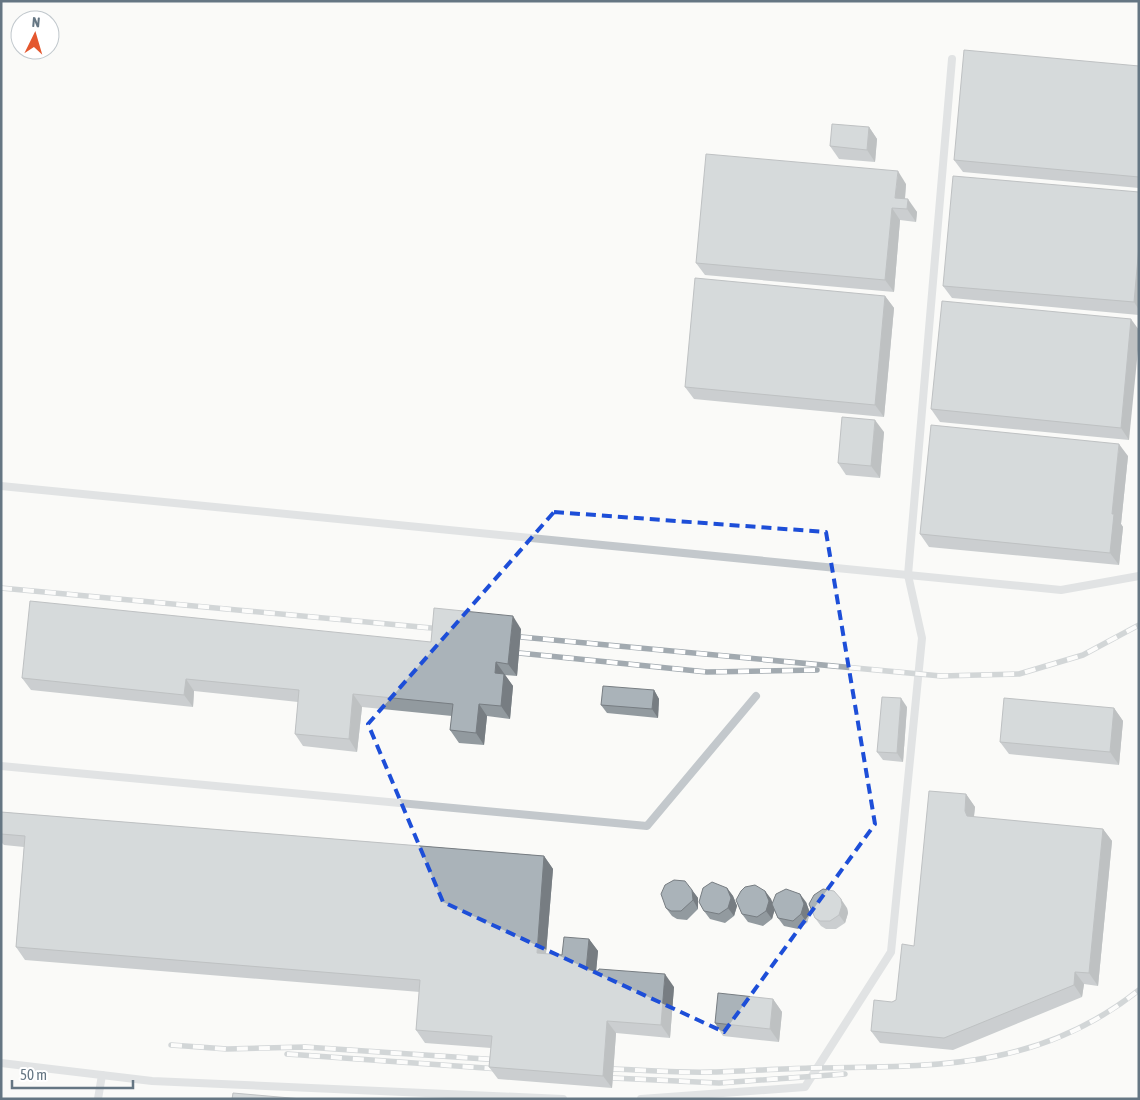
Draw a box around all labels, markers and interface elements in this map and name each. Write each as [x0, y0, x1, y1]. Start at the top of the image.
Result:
north arrow [10, 10, 60, 60]
text: N [31, 14, 41, 30]
scale bar [12, 1058, 134, 1090]
text: 50 m [20, 1066, 47, 1083]

